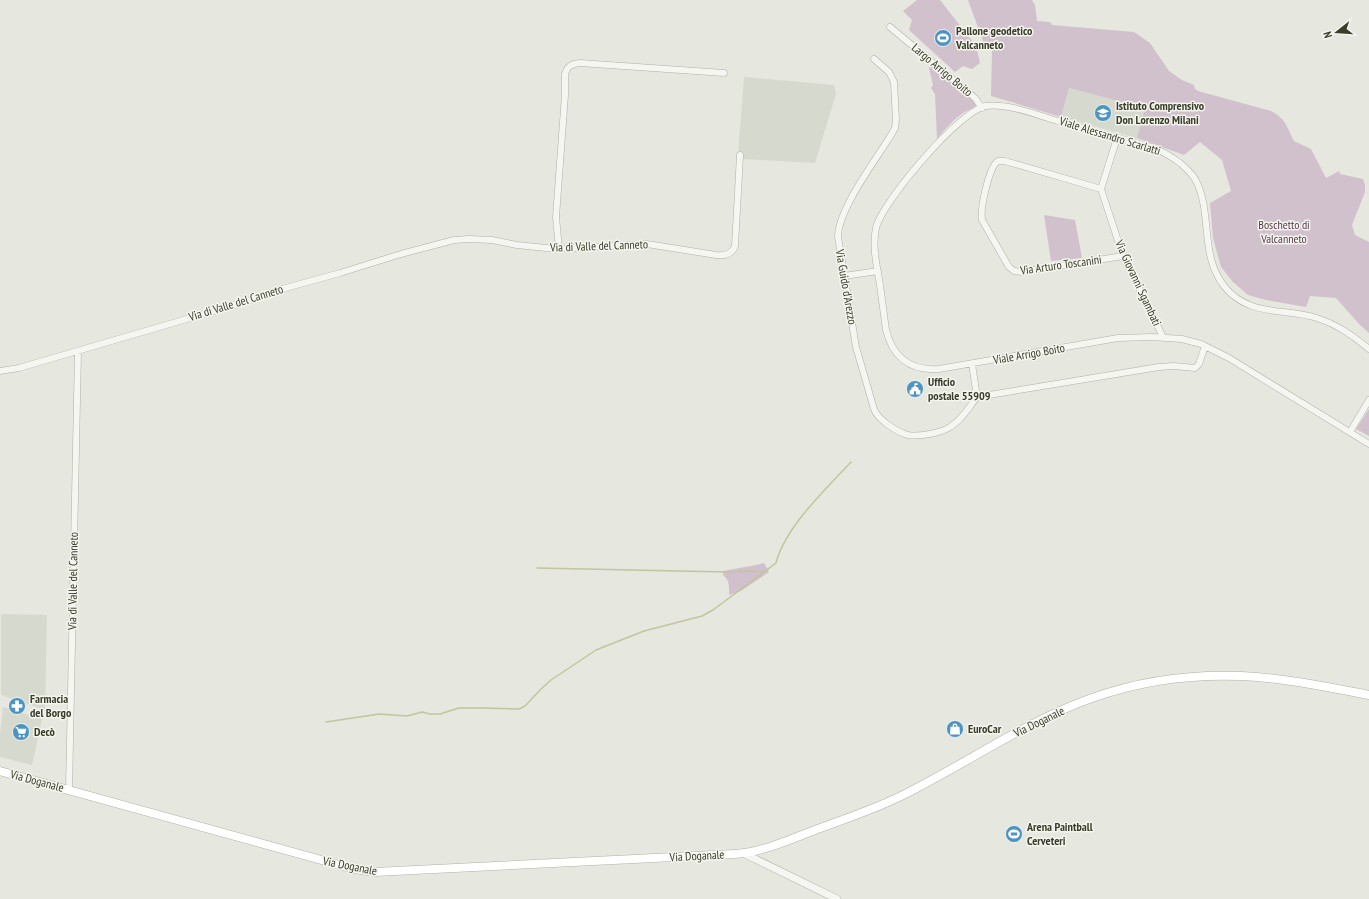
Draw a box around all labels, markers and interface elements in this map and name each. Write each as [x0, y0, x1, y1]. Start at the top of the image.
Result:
north arrow [1317, 12, 1357, 52]
place label: Pallone geodetico Valcanneto [955, 23, 1033, 52]
sports icon: Pallone geodetico Valcanneto [933, 28, 953, 48]
text: N [1320, 30, 1335, 40]
street label: Largo Arrigo Boito [909, 40, 976, 99]
place label: Istituto Comprensivo Don Lorenzo Milani [1116, 98, 1205, 127]
school or university icon: Istituto Comprensivo Don Lorenzo Milani [1093, 103, 1113, 123]
street label: Viale Alessandro Scarlatti [1057, 113, 1163, 158]
park label: Boschetto di Valcanneto [1258, 217, 1310, 246]
street label: Via di Valle del Canneto [549, 236, 648, 255]
street label: Via Giovanni Sgambati [1112, 237, 1165, 328]
street label: Via Guido d'Arezzo [832, 247, 860, 326]
street label: Via Arturo Toscanini [1018, 251, 1102, 278]
street label: Via di Valle del Canneto [186, 281, 285, 324]
street label: Viale Arrigo Boito [991, 340, 1066, 367]
place label: Ufficio postale 55909 [928, 374, 991, 403]
public building icon: Ufficio postale 55909 [905, 379, 925, 399]
street label: Via di Valle del Canneto [64, 532, 81, 631]
place label: Farmacia del Borgo [30, 691, 72, 720]
pharmacy icon: Farmacia del Borgo [7, 696, 27, 716]
street label: Via Doganale [1010, 703, 1067, 741]
shop icon: EuroCar [945, 719, 965, 739]
place label: EuroCar [968, 721, 1002, 736]
supermarket icon: Decò [11, 722, 31, 742]
place label: Decò [34, 724, 56, 739]
street label: Via Doganale [8, 766, 66, 795]
place label: Arena Paintball Cerveteri [1026, 819, 1093, 848]
sports icon: Arena Paintball Cerveteri [1004, 824, 1024, 844]
street label: Via Doganale [668, 847, 725, 864]
street label: Via Doganale [321, 853, 378, 878]

